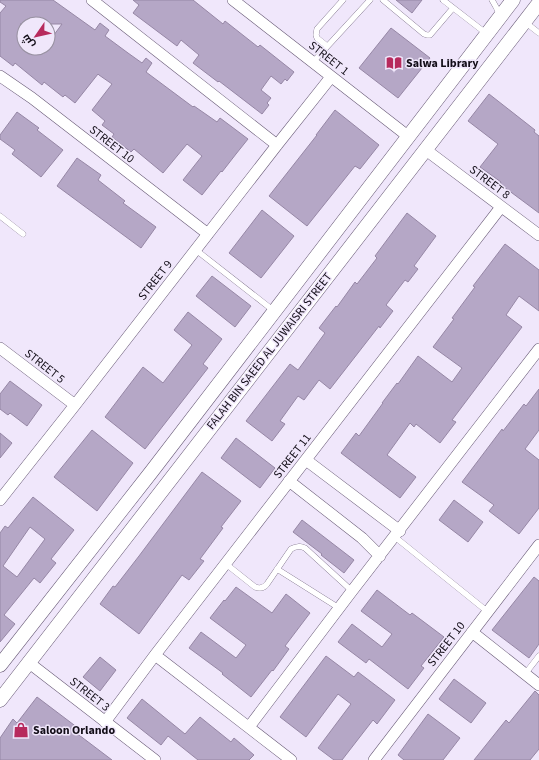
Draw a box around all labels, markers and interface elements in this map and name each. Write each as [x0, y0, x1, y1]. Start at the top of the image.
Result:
north arrow [16, 16, 56, 56]
text: ش [18, 31, 38, 51]
street label: STREET 1 [305, 37, 352, 80]
library icon: Salwa Library [385, 54, 403, 72]
place label: Salwa Library [406, 55, 479, 72]
street label: STREET 10 [86, 121, 138, 167]
street label: STREET 8 [466, 162, 514, 203]
street label: STREET 9 [134, 257, 177, 304]
street label: FALAH BIN SAEED AL JUWAISRI STREET [203, 269, 336, 433]
street label: STREET 5 [21, 345, 68, 388]
street label: STREET 11 [269, 430, 315, 482]
street label: STREET 10 [423, 618, 469, 670]
street label: STREET 3 [66, 673, 113, 716]
shop icon: Saloon Orlando [12, 721, 30, 739]
place label: Saloon Orlando [33, 722, 115, 739]

